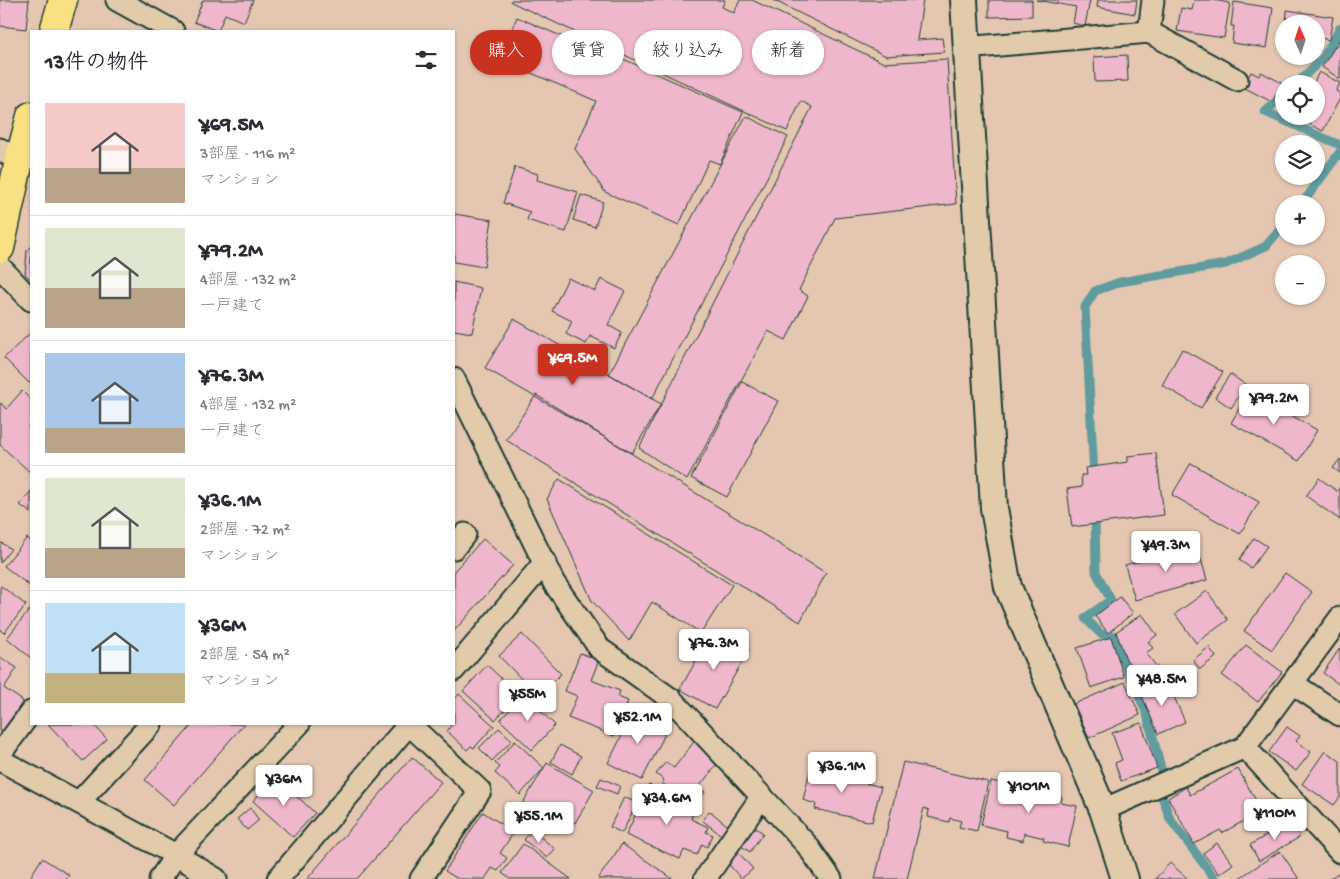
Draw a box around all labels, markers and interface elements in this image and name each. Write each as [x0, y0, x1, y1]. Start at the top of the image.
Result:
north arrow [1275, 15, 1325, 65]
map controls [1275, 15, 1325, 305]
chip: 購入 [470, 30, 542, 75]
chip: 賃貸 [552, 30, 624, 75]
chip: 絞り込み [634, 30, 742, 75]
chip: 新着 [752, 30, 824, 75]
icon: filters [412, 46, 440, 74]
text: 13件の物件 [45, 52, 148, 77]
button: locate [1275, 75, 1325, 125]
text: ¥69.5M [200, 114, 263, 139]
icon: home [85, 123, 145, 183]
button: layers [1275, 135, 1325, 185]
text: 3部屋 · 116 m² [200, 146, 295, 165]
text: マンション [200, 172, 279, 191]
button: + [1275, 195, 1325, 245]
text: ¥79.2M [200, 240, 263, 265]
icon: home [85, 248, 145, 308]
button: − [1275, 255, 1325, 305]
text: 4部屋 · 132 m² [200, 272, 296, 291]
text: 一戸建て [200, 298, 264, 317]
pin: ¥69.5M [532, 344, 614, 386]
text: ¥69.5M [549, 350, 597, 369]
text: ¥76.3M [200, 365, 263, 390]
icon: home [85, 373, 145, 433]
pin: ¥79.2M [1233, 384, 1315, 426]
text: ¥79.2M [1250, 390, 1298, 409]
text: 4部屋 · 132 m² [200, 397, 296, 416]
text: 一戸建て [200, 423, 264, 442]
text: ¥36.1M [200, 490, 261, 515]
icon: home [85, 498, 145, 558]
text: 2部屋 · 72 m² [200, 522, 290, 541]
pin: ¥49.3M [1125, 530, 1207, 573]
text: ¥49.3M [1142, 537, 1190, 556]
text: マンション [200, 548, 279, 567]
text: ¥36M [200, 615, 246, 640]
icon: home [85, 623, 145, 683]
pin: ¥76.3M [673, 628, 755, 671]
text: ¥76.3M [690, 635, 738, 654]
text: 2部屋 · 54 m² [200, 647, 290, 666]
pin: ¥48.5M [1121, 664, 1203, 707]
text: ¥48.5M [1138, 671, 1186, 690]
text: マンション [200, 673, 279, 692]
pin: ¥55M [498, 680, 558, 722]
text: ¥55M [510, 686, 546, 705]
pin: ¥52.1M [597, 702, 679, 745]
text: ¥52.1M [615, 709, 661, 728]
pin: ¥36.1M [801, 752, 883, 794]
text: ¥36.1M [819, 758, 865, 777]
pin: ¥36M [254, 764, 314, 807]
text: ¥36M [267, 771, 301, 790]
pin: ¥101M [994, 772, 1064, 814]
text: ¥101M [1009, 778, 1049, 797]
pin: ¥34.6M [626, 784, 708, 826]
text: ¥34.6M [643, 790, 691, 809]
pin: ¥110M [1240, 798, 1310, 841]
pin: ¥55.1M [498, 802, 580, 844]
text: ¥110M [1255, 805, 1295, 824]
text: ¥55.1M [516, 808, 562, 827]

